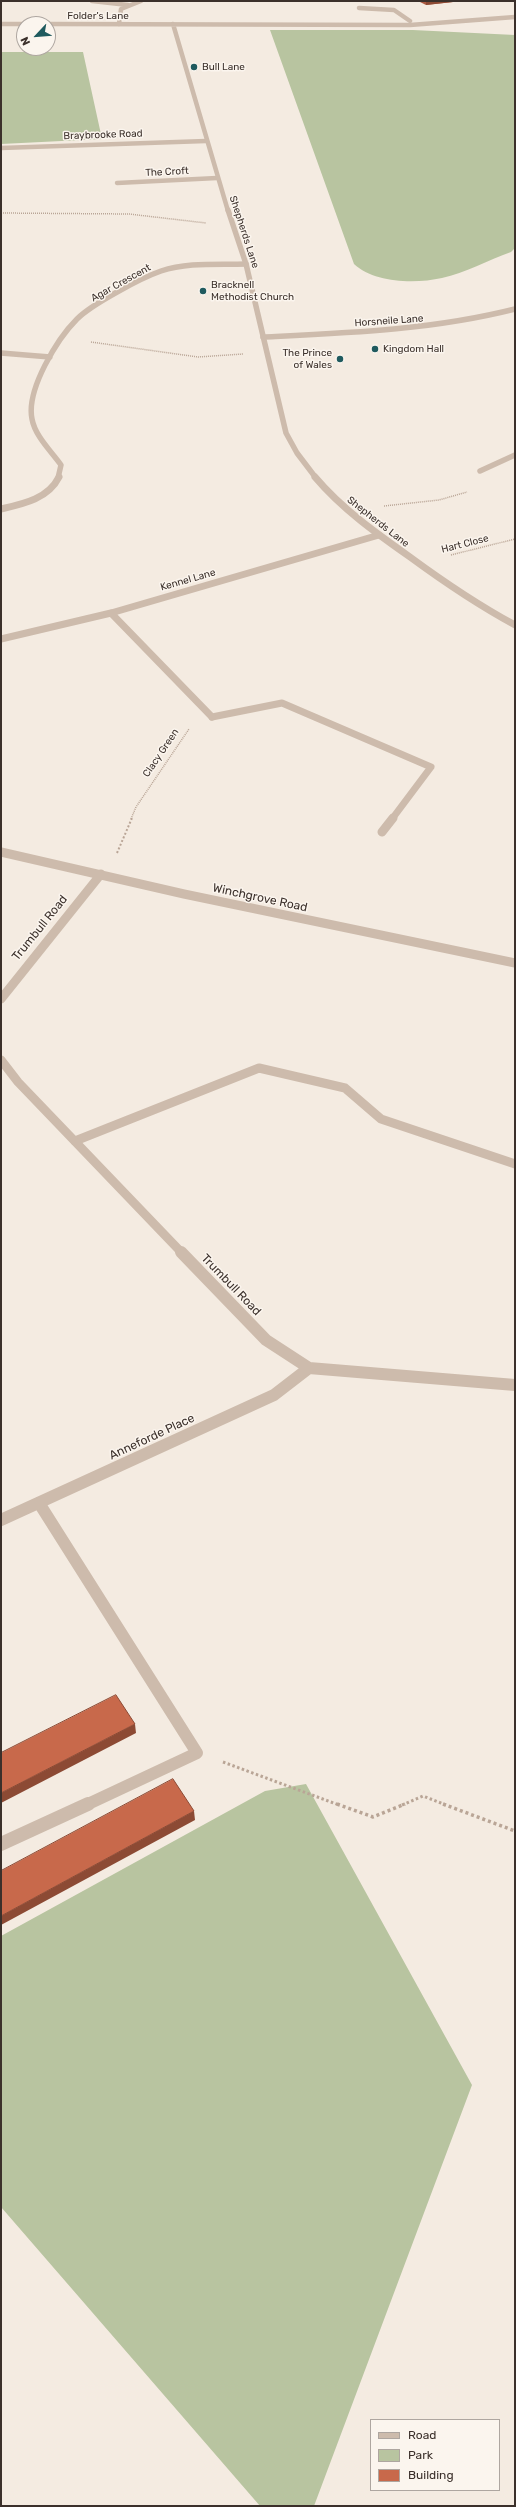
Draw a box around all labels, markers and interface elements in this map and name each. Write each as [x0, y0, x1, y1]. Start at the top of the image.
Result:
street label: Folder's Lane [67, 10, 129, 22]
north arrow [16, 16, 56, 56]
text: N [18, 35, 33, 47]
place label: Bull Lane [202, 61, 245, 73]
marker: Bull Lane [189, 62, 199, 72]
street label: Braybrooke Road [63, 128, 143, 142]
street label: The Croft [145, 165, 189, 179]
street label: Shepherds Lane [227, 194, 261, 270]
street label: Agar Crescent [89, 262, 153, 304]
place label: Bracknell Methodist Church [211, 279, 294, 302]
marker: Bracknell Methodist Church [198, 286, 208, 296]
street label: Horsneile Lane [354, 313, 424, 329]
place label: Kingdom Hall [383, 343, 444, 355]
marker: Kingdom Hall [370, 344, 380, 354]
place label: The Prince of Wales [282, 347, 332, 370]
marker: The Prince of Wales [335, 354, 345, 364]
street label: Shepherds Lane [345, 494, 411, 550]
street label: Hart Close [440, 532, 490, 556]
street label: Kennel Lane [159, 566, 217, 594]
street label: Clacy Green [140, 727, 182, 779]
street label: Winchgrove Road [211, 881, 309, 915]
street label: Trumbull Road [9, 892, 71, 964]
street label: Trumbull Road [198, 1251, 264, 1319]
street label: Anneforde Place [107, 1411, 197, 1463]
legend [370, 2419, 500, 2491]
text: Road [408, 2428, 436, 2442]
text: Park [408, 2448, 433, 2462]
text: Building [408, 2468, 454, 2482]

